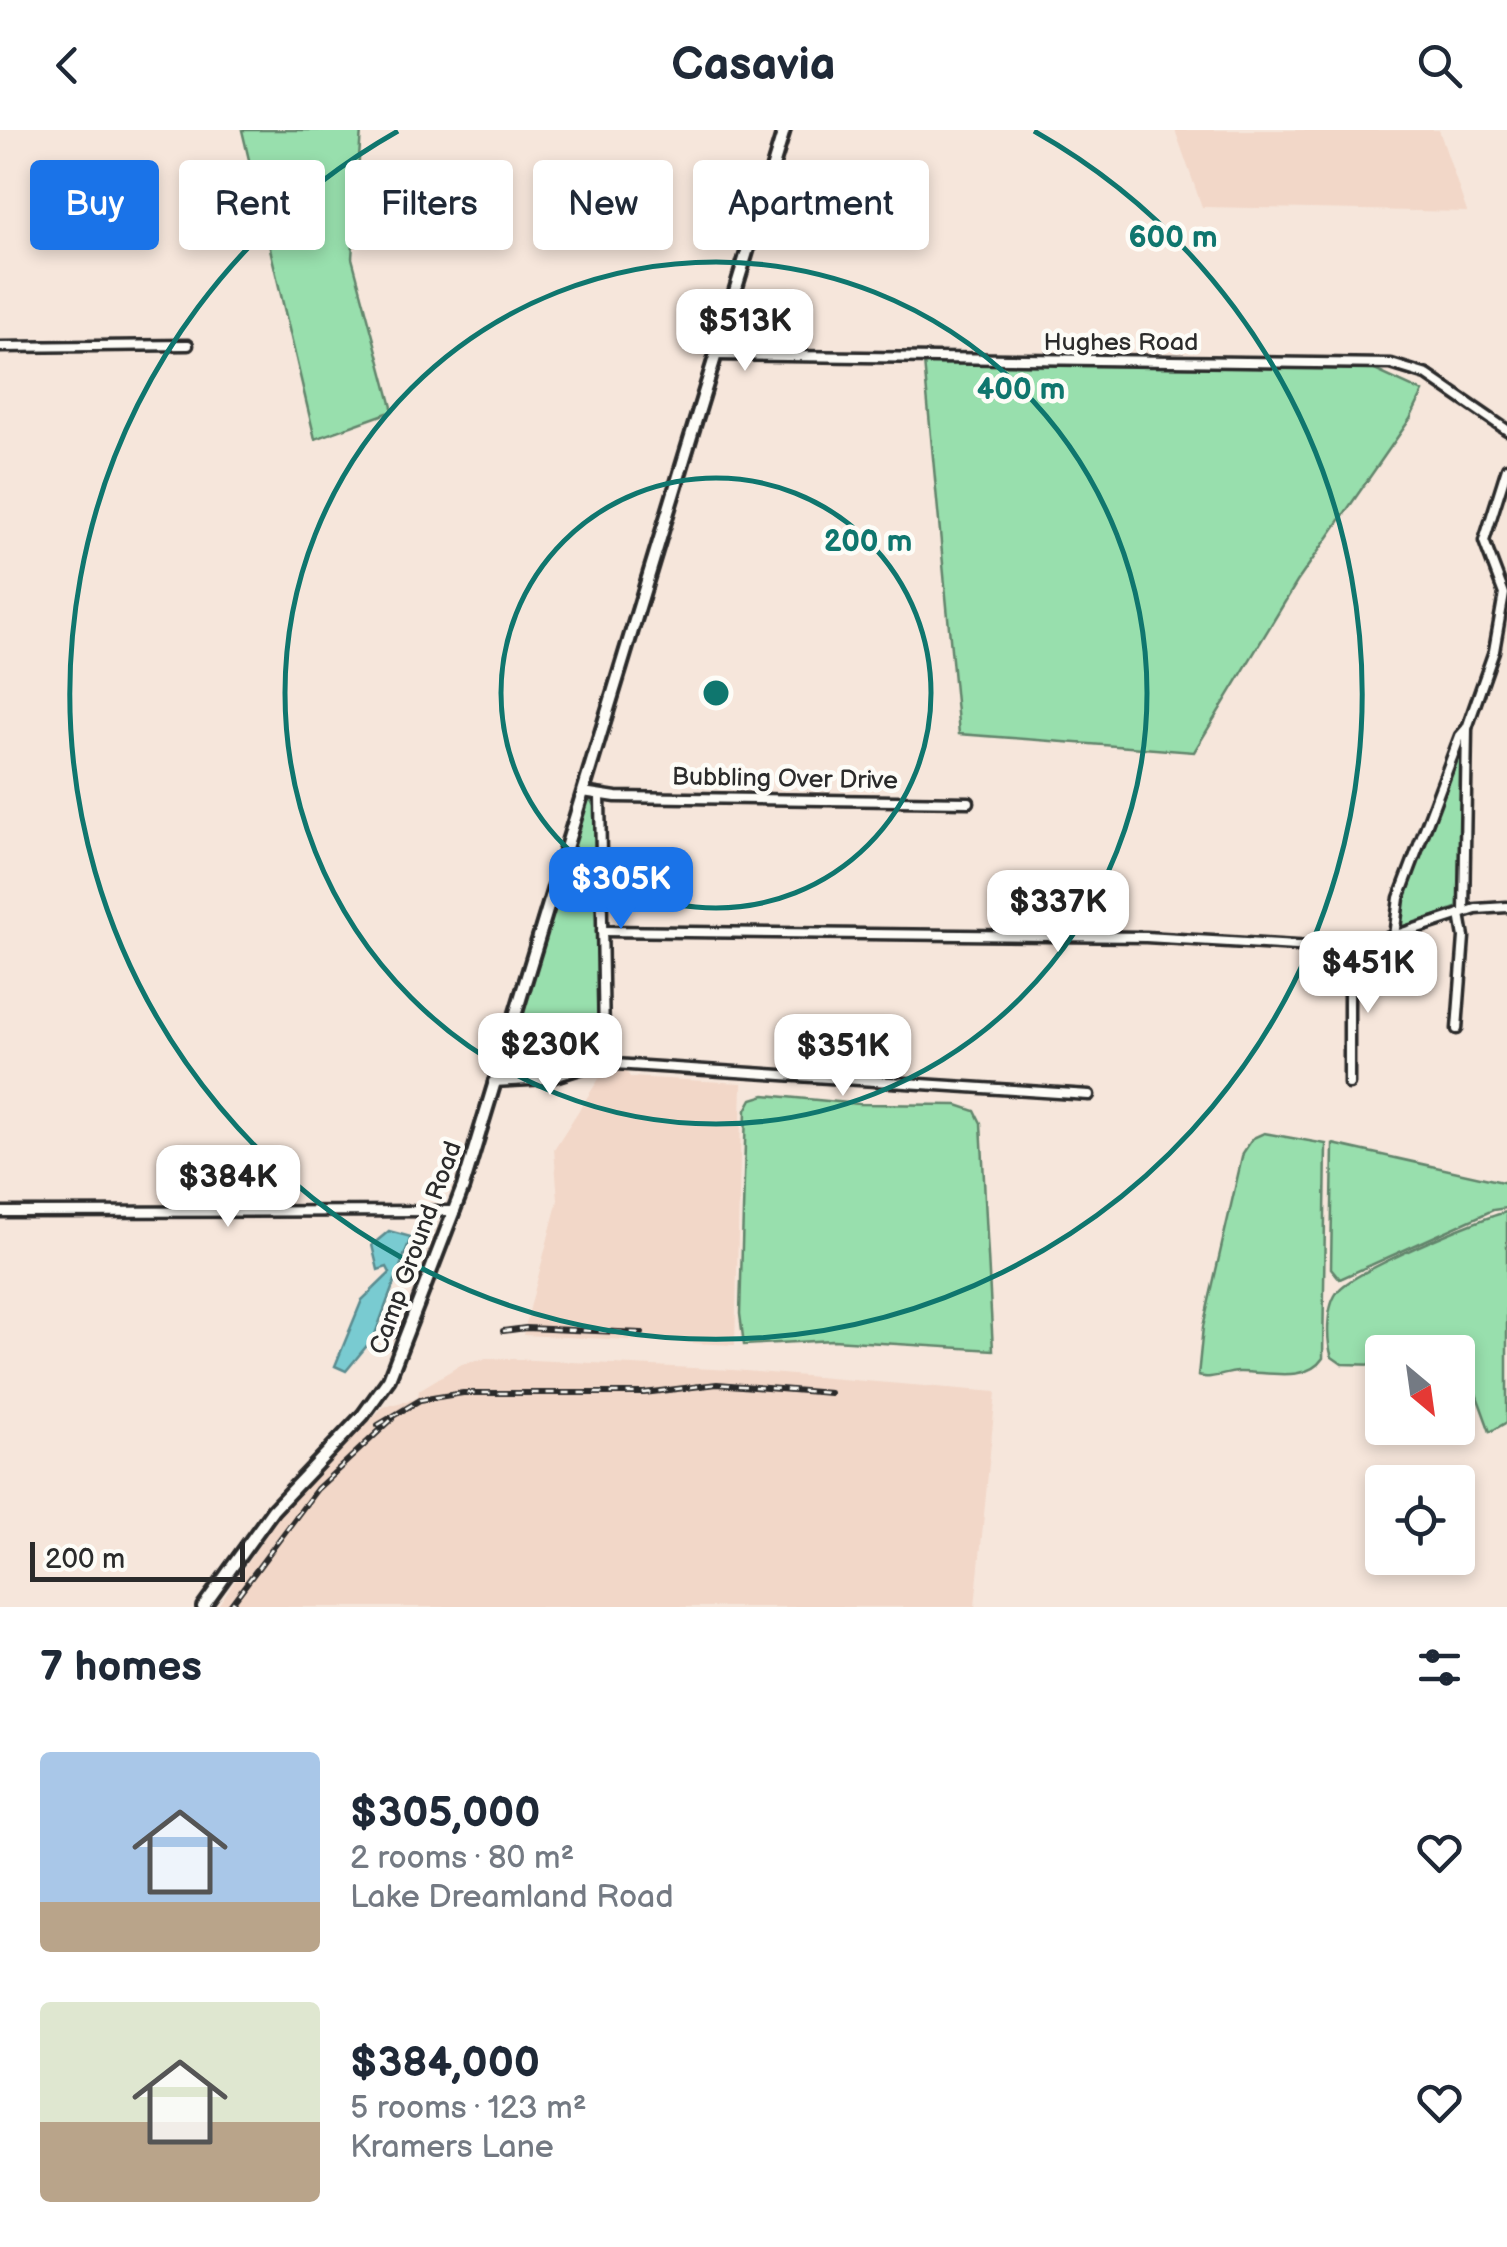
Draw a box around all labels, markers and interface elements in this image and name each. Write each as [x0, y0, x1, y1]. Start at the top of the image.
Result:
icon: back [40, 38, 95, 93]
text: Casavia [672, 38, 835, 93]
icon: search [1412, 38, 1467, 93]
chip: Buy [30, 160, 159, 250]
chip: Rent [179, 160, 325, 250]
chip: Filters [345, 160, 513, 250]
chip: New [533, 160, 673, 250]
chip: Apartment [693, 160, 929, 250]
text: 600 m [1128, 220, 1218, 256]
pin: $513K [675, 289, 815, 374]
text: $513K [698, 302, 792, 341]
street label: Hughes Road [1044, 327, 1198, 358]
text: 400 m [977, 372, 1065, 408]
text: 200 m [824, 524, 912, 560]
centre of rings [698, 675, 734, 711]
street label: Bubbling Over Drive [672, 762, 898, 796]
pin: $305K [551, 847, 691, 932]
text: $305K [571, 860, 671, 899]
pin: $337K [988, 870, 1128, 955]
text: $337K [1009, 883, 1107, 922]
pin: $451K [1298, 931, 1438, 1016]
text: $451K [1321, 944, 1415, 983]
pin: $230K [480, 1013, 620, 1098]
pin: $351K [773, 1014, 913, 1099]
text: $230K [500, 1026, 600, 1065]
text: $351K [796, 1027, 890, 1066]
street label: Camp Ground Road [363, 1137, 469, 1359]
pin: $384K [158, 1145, 298, 1230]
text: $384K [178, 1158, 278, 1197]
north arrow [1365, 1335, 1475, 1445]
map controls [1365, 1335, 1475, 1575]
button: locate [1365, 1465, 1475, 1575]
scale bar [30, 1537, 245, 1582]
text: 200 m [45, 1543, 125, 1576]
icon: filters [1412, 1640, 1467, 1695]
text: 7 homes [40, 1642, 202, 1693]
text: $305,000 [350, 1788, 540, 1839]
icon: home [120, 1792, 240, 1912]
icon: heart [1412, 1825, 1467, 1880]
text: 2 rooms · 80 m² [350, 1839, 574, 1878]
text: Lake Dreamland Road [350, 1878, 674, 1917]
text: $384,000 [350, 2038, 540, 2089]
icon: home [120, 2042, 240, 2162]
icon: heart [1412, 2075, 1467, 2130]
text: 5 rooms · 123 m² [350, 2089, 587, 2128]
text: Kramers Lane [350, 2128, 554, 2167]

